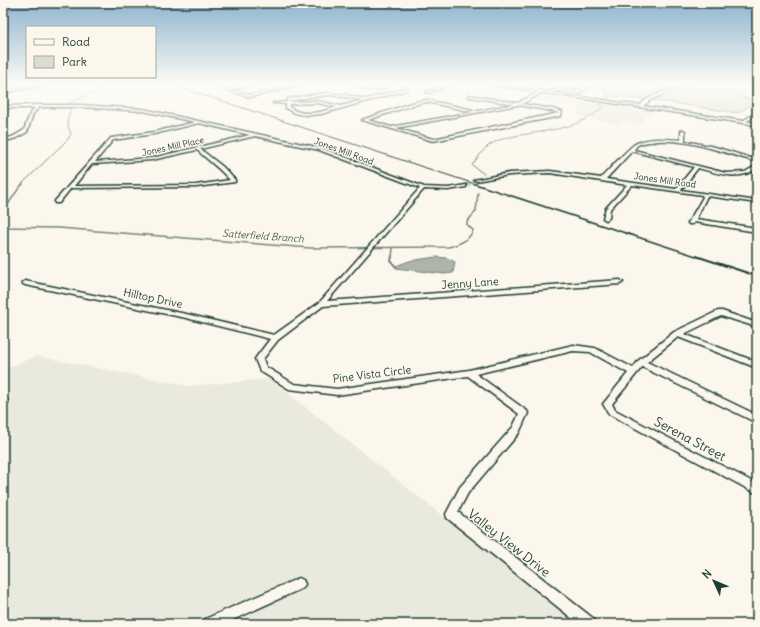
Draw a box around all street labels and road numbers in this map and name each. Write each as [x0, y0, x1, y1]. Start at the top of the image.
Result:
street label: Jones Mill Place [141, 134, 205, 158]
street label: Jones Mill Road [313, 135, 375, 167]
street label: Jones Mill Road [633, 170, 697, 190]
street label: Jenny Lane [441, 274, 499, 292]
street label: Hilltop Drive [122, 285, 184, 311]
street label: Pine Vista Circle [332, 362, 412, 386]
street label: Serena Street [651, 413, 729, 465]
street label: Valley View Drive [464, 505, 554, 581]

